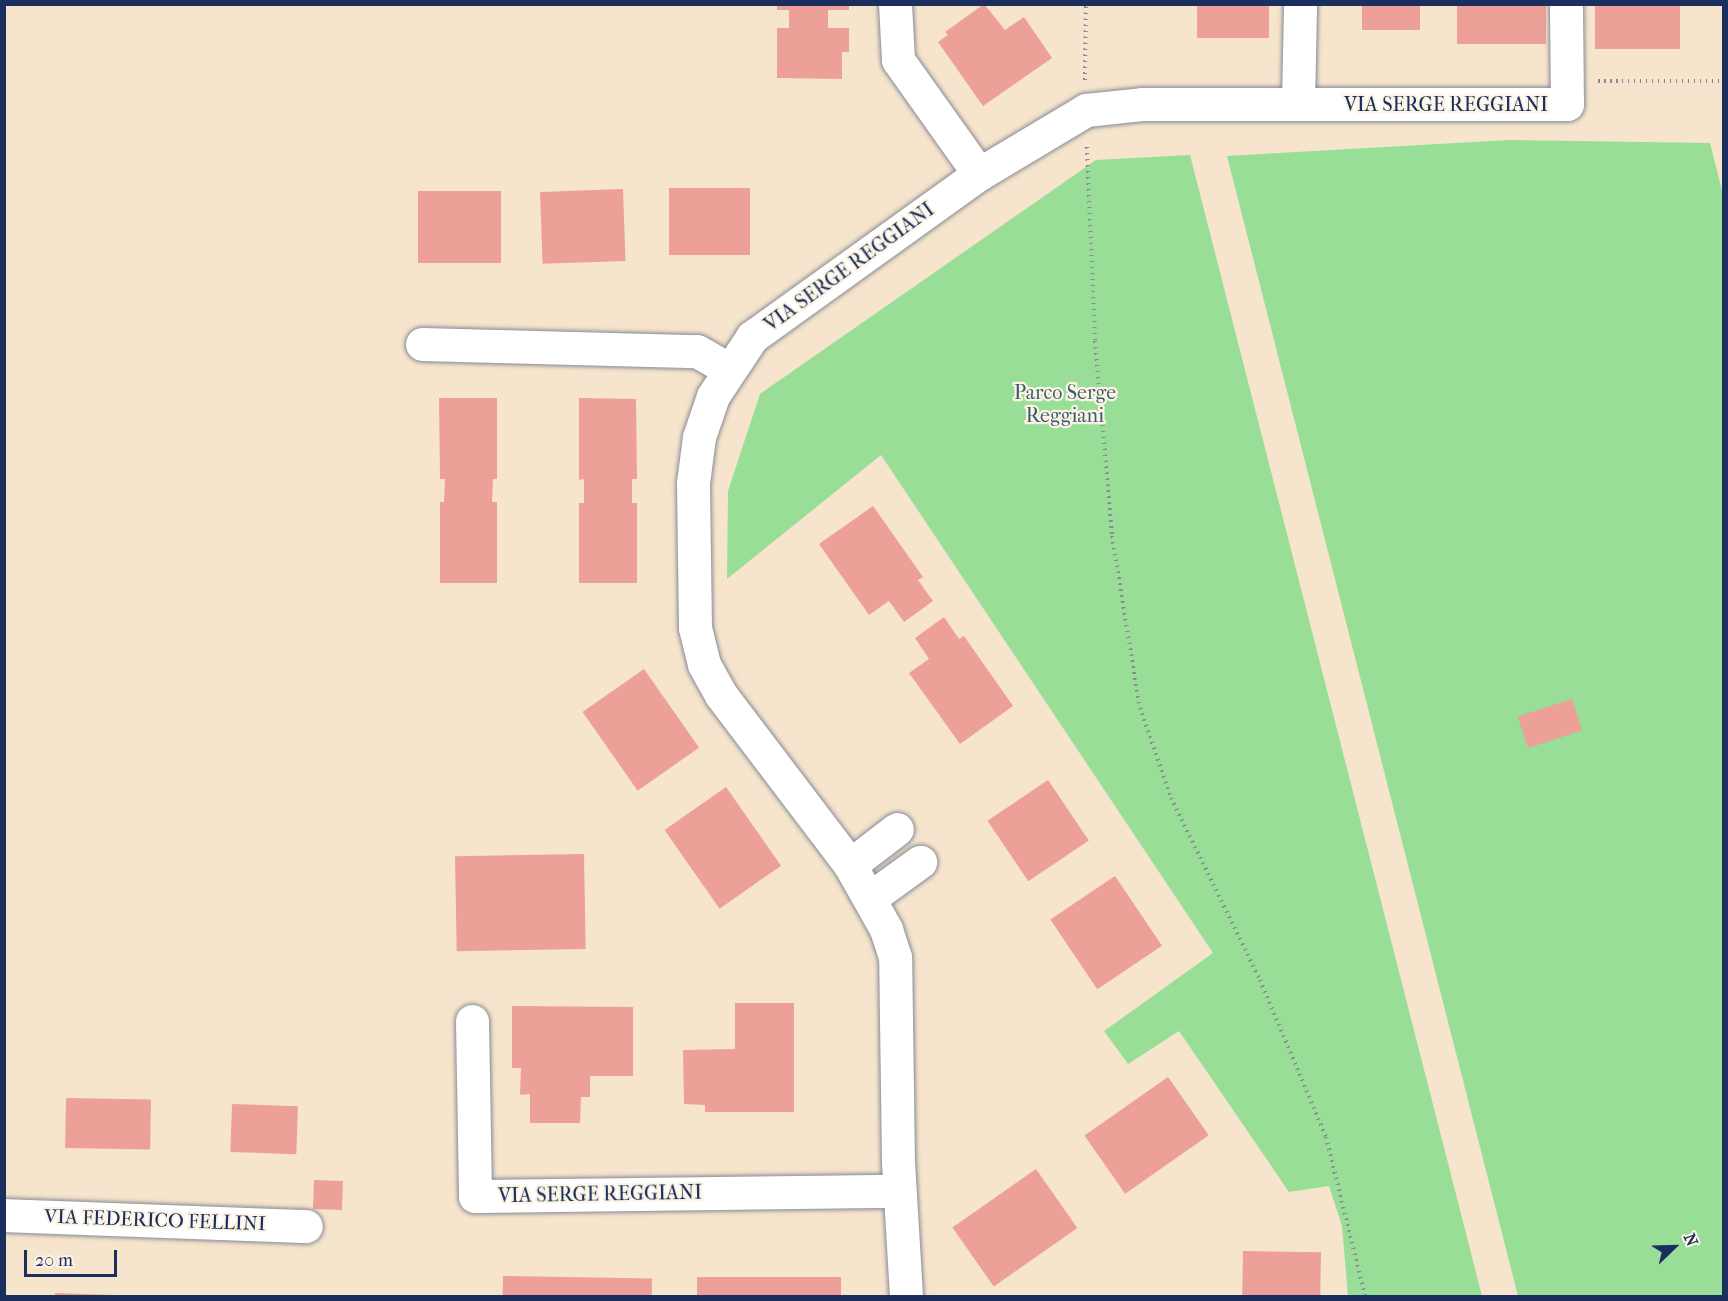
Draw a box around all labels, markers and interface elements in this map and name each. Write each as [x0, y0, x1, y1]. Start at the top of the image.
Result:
street label: VIA SERGE REGGIANI [1344, 92, 1548, 116]
street label: VIA SERGE REGGIANI [759, 197, 939, 337]
park label: Parco Serge Reggiani [1014, 380, 1116, 427]
street label: VIA SERGE REGGIANI [498, 1180, 702, 1208]
street label: VIA FEDERICO FELLINI [44, 1204, 266, 1236]
north arrow [1644, 1217, 1704, 1277]
text: N [1680, 1230, 1702, 1249]
scale bar [27, 1238, 120, 1276]
text: 20 m [35, 1250, 73, 1271]

